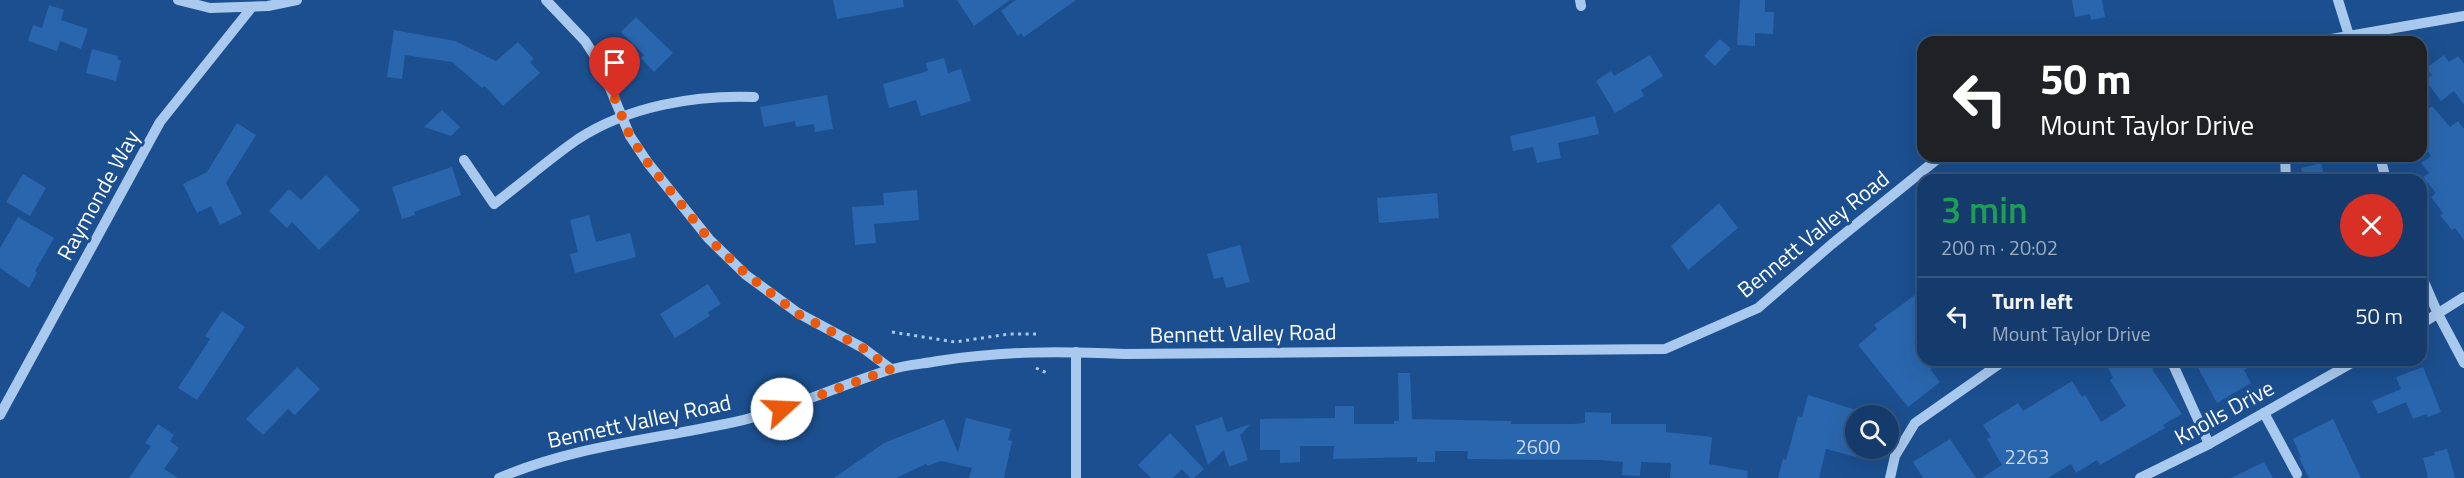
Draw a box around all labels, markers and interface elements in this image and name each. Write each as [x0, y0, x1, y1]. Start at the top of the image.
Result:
pin [589, 37, 640, 99]
icon: arrive [598, 46, 631, 79]
text: 50 m [2040, 46, 2132, 110]
icon: left [1941, 60, 2019, 138]
text: Mount Taylor Drive [2040, 104, 2254, 145]
street label: Raymonde Way [48, 123, 148, 267]
street label: Bennett Valley Road [1730, 162, 1896, 306]
text: 3 min [1941, 182, 2028, 237]
button: close [2340, 194, 2403, 257]
text: 200 m · 20:02 [1941, 232, 2058, 263]
text: Turn left [1992, 284, 2073, 318]
text: 50 m [2355, 299, 2403, 333]
icon: left [1941, 300, 1974, 333]
street label: Bennett Valley Road [1149, 314, 1337, 352]
text: Mount Taylor Drive [1992, 318, 2151, 349]
street label: Knolls Drive [2168, 371, 2280, 453]
position arrow [750, 377, 814, 441]
street label: Bennett Valley Road [544, 385, 734, 457]
map controls [1845, 405, 1899, 459]
button: search [1845, 405, 1899, 459]
house number: 2600 [1516, 431, 1560, 462]
house number: 2263 [2005, 441, 2049, 472]

